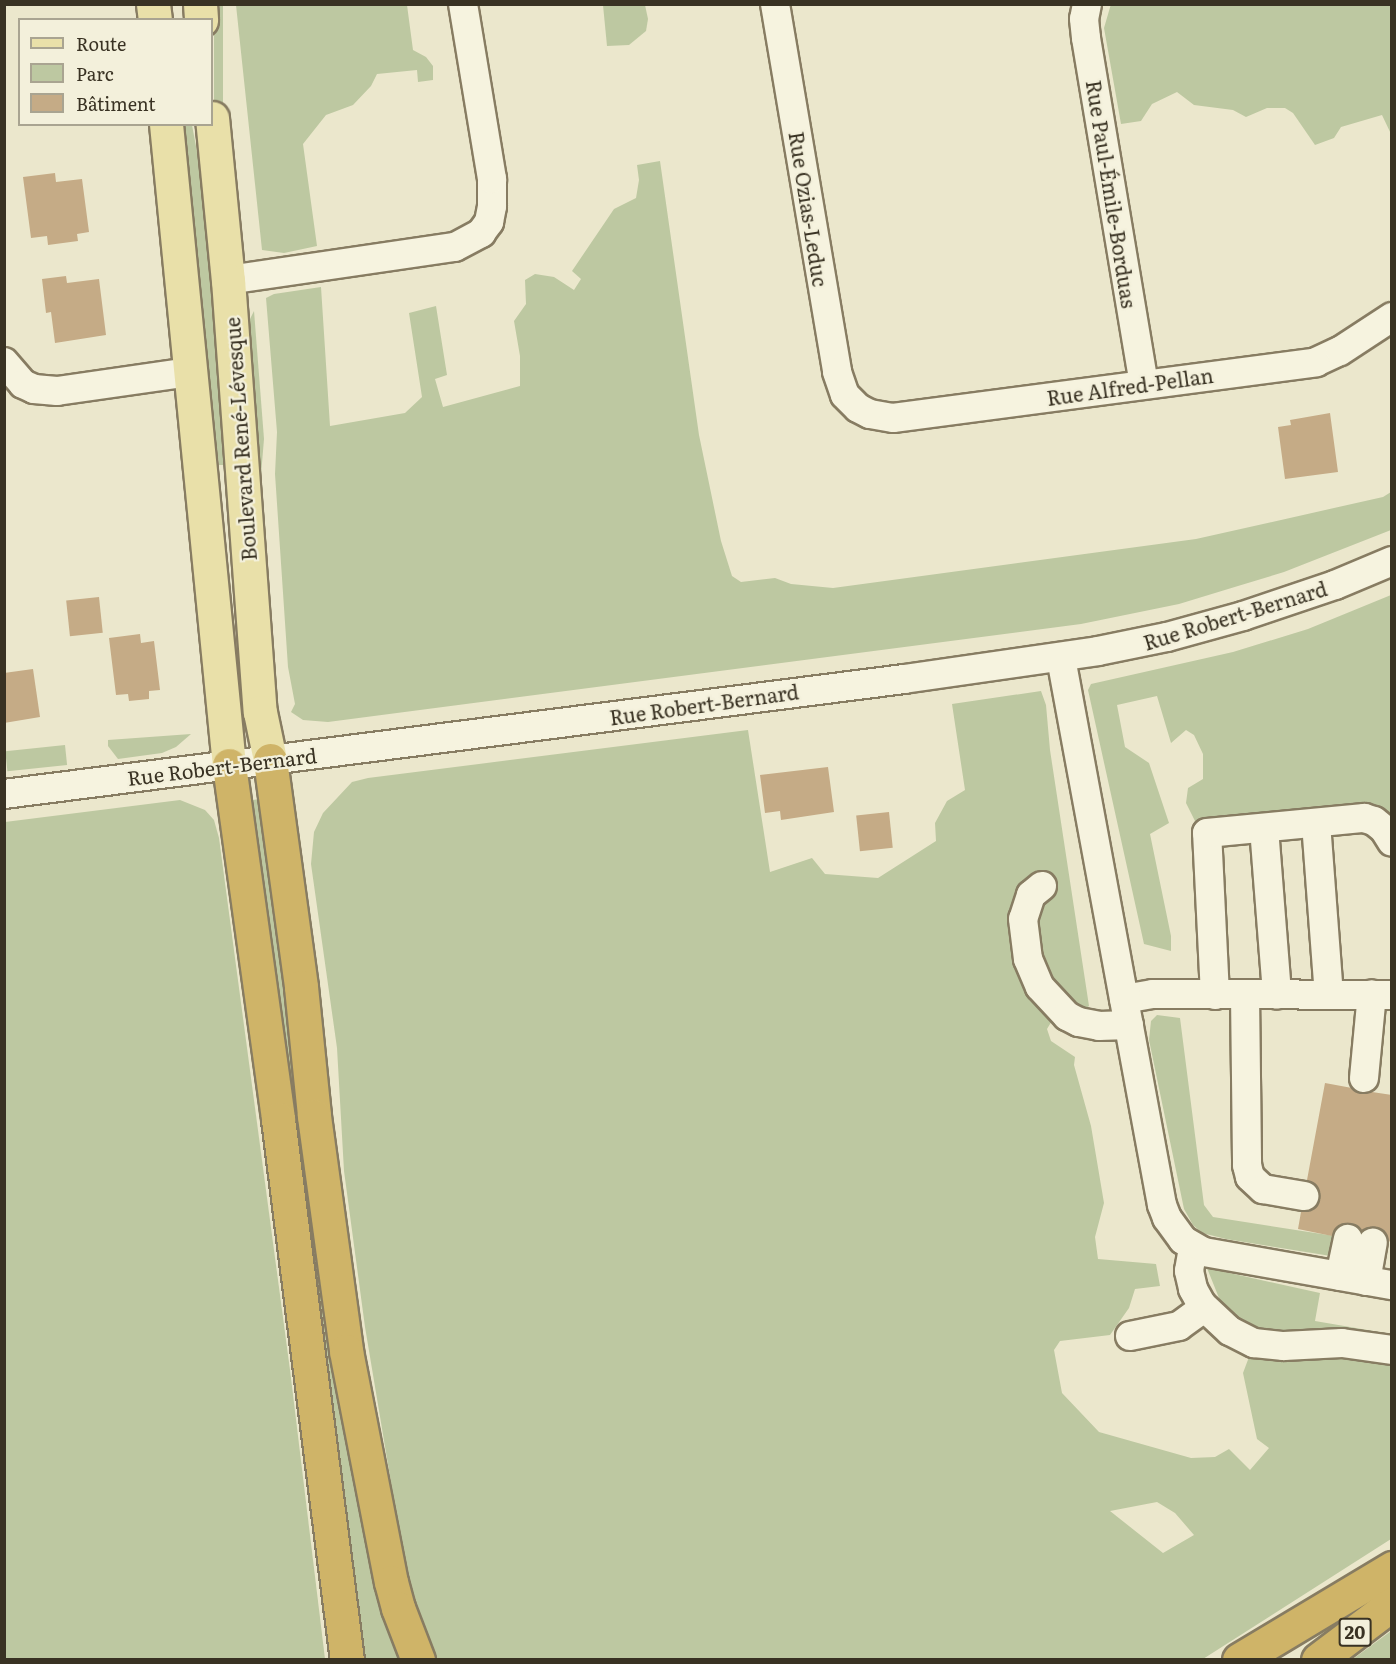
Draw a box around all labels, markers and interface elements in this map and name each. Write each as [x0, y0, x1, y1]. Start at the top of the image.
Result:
legend [18, 18, 213, 126]
text: Route [76, 30, 126, 57]
text: Parc [76, 60, 114, 87]
street label: Rue Paul-Émile-Borduas [1082, 78, 1142, 310]
text: Bâtiment [76, 90, 155, 117]
street label: Rue Ozias-Leduc [785, 130, 833, 288]
street label: Boulevard René-Lévesque [220, 316, 260, 562]
street label: Rue Alfred-Pellan [1045, 362, 1215, 410]
street label: Rue Robert-Bernard [1140, 576, 1330, 654]
street label: Rue Robert-Bernard [608, 679, 800, 729]
street label: Rue Robert-Bernard [126, 742, 318, 790]
road number: 20 [1338, 1617, 1372, 1647]

